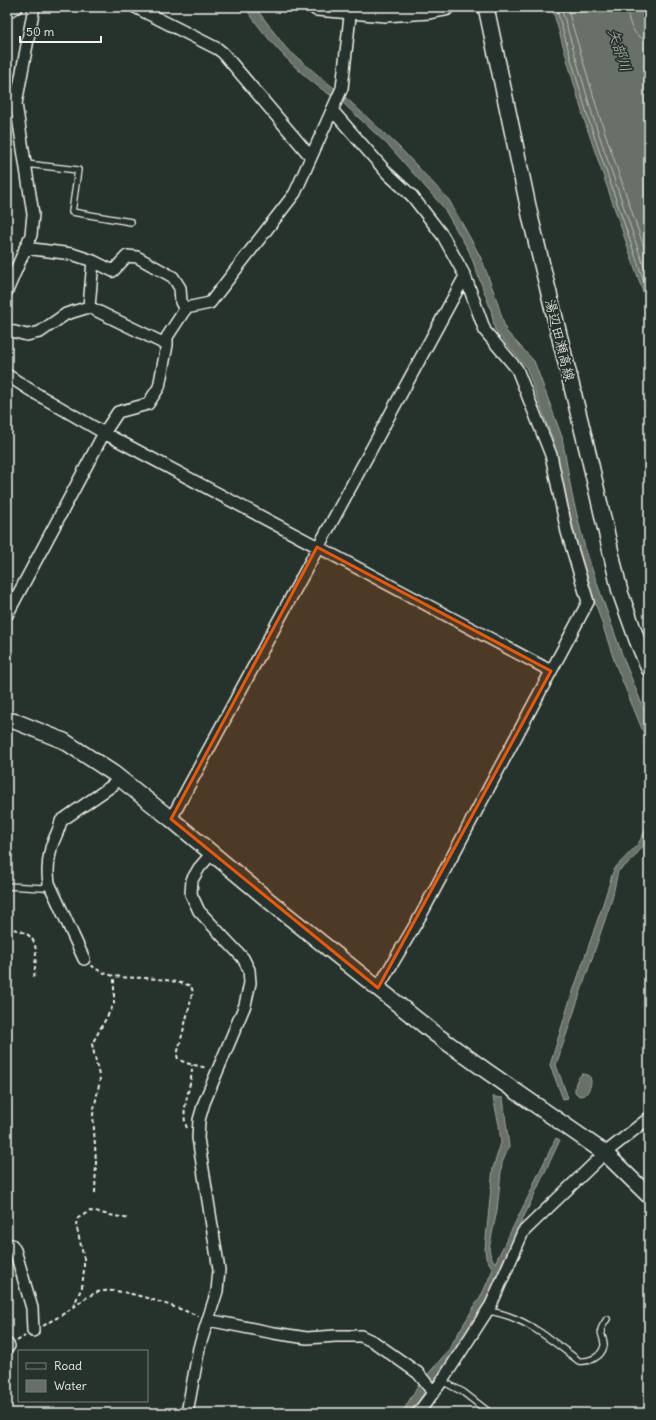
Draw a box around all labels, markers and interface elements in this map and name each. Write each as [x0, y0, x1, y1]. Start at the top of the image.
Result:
scale bar [20, 18, 101, 44]
text: 50 m [26, 24, 55, 39]
water label: 矢部川 [604, 26, 636, 74]
street label: 湯辺田瀬高線 [541, 297, 579, 383]
legend [18, 1350, 148, 1402]
text: Road [54, 1358, 82, 1373]
text: Water [54, 1378, 87, 1393]

